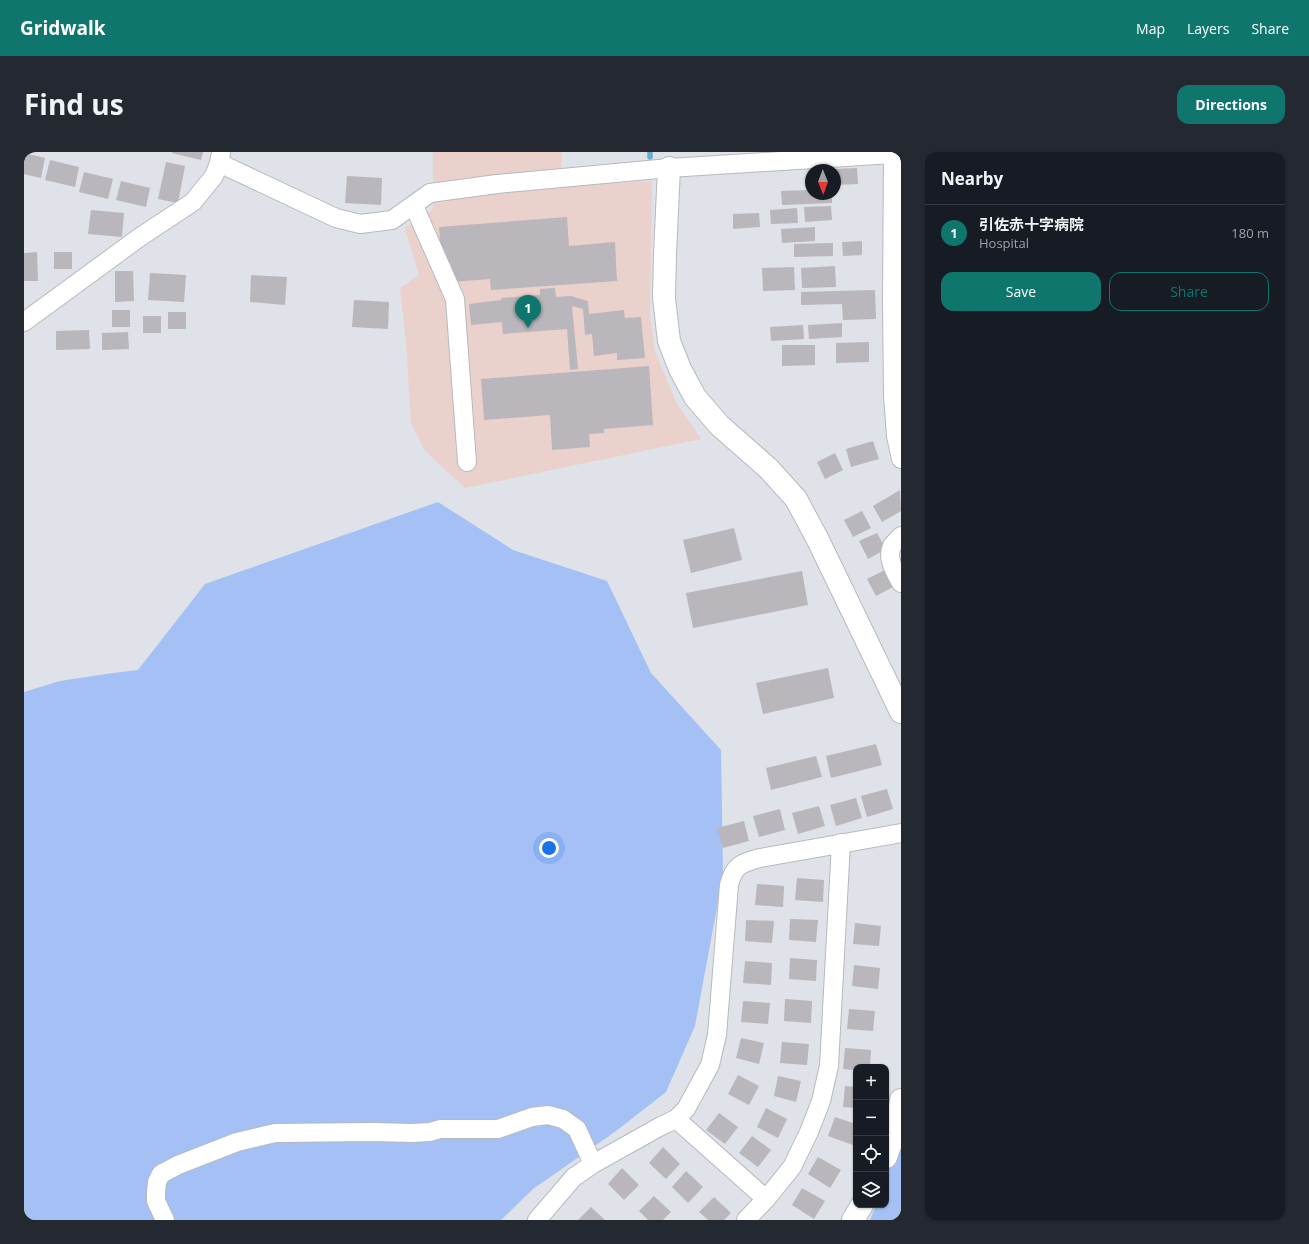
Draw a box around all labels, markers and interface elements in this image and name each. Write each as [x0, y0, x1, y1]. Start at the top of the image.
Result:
text: Gridwalk [20, 15, 106, 41]
text: Map [1136, 19, 1165, 38]
text: Layers [1187, 19, 1229, 38]
text: Share [1251, 19, 1289, 38]
text: Find us [24, 85, 124, 123]
button: Directions [1177, 85, 1285, 124]
north arrow [805, 164, 841, 200]
text: Nearby [941, 167, 1003, 190]
text: 引佐赤十字病院 [979, 214, 1084, 234]
text: 1 [950, 224, 958, 242]
text: 180 m [1231, 224, 1269, 242]
text: Hospital [979, 234, 1029, 252]
button: Save [941, 272, 1101, 311]
button: Share [1109, 272, 1269, 311]
pin: 1 [515, 295, 541, 328]
your location [539, 838, 559, 858]
map controls [853, 1064, 889, 1208]
button: + [853, 1064, 889, 1100]
button: − [853, 1100, 889, 1136]
button: locate [853, 1136, 889, 1172]
button: layers [853, 1172, 889, 1208]

